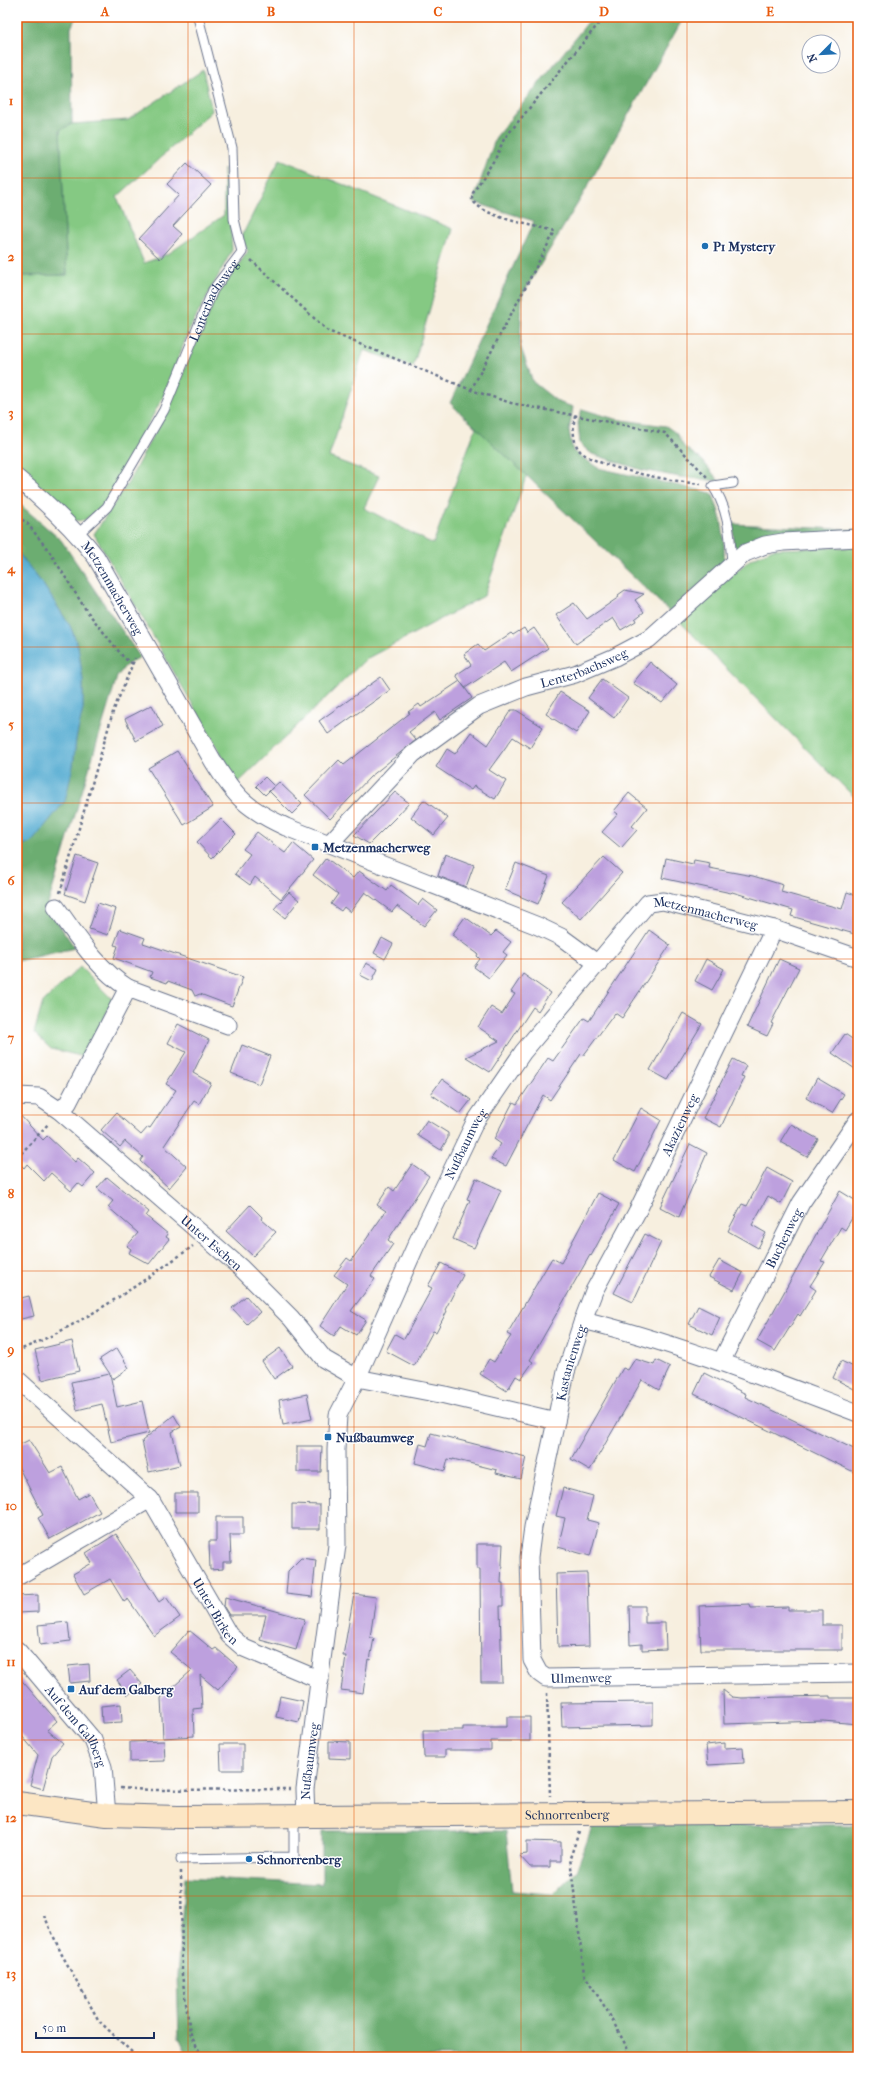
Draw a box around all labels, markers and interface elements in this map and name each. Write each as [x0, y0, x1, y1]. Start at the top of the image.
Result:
text: A [100, 4, 110, 19]
text: B [267, 4, 276, 19]
text: C [434, 4, 443, 19]
text: D [599, 4, 609, 19]
text: E [766, 4, 774, 19]
north arrow [801, 34, 841, 74]
text: N [804, 51, 820, 64]
text: 1 [9, 93, 14, 108]
place label: P1 Mystery [713, 239, 776, 255]
marker: P1 Mystery [700, 241, 710, 251]
text: 2 [8, 249, 15, 264]
street label: Lenterbachsweg [186, 255, 243, 344]
text: 3 [8, 405, 14, 421]
street label: Metzenmacherweg [78, 538, 147, 639]
text: 4 [6, 561, 16, 577]
street label: Lenterbachsweg [539, 644, 631, 691]
text: 5 [8, 717, 14, 732]
place label: Metzenmacherweg [322, 840, 431, 856]
marker: Metzenmacherweg [310, 842, 320, 852]
text: 6 [7, 873, 15, 888]
street label: Metzenmacherweg [652, 894, 760, 933]
text: 7 [7, 1030, 15, 1045]
street label: Akazienweg [658, 1090, 702, 1159]
street label: Nußbaumweg [442, 1105, 491, 1182]
text: 8 [8, 1186, 15, 1201]
street label: Buchenweg [763, 1205, 806, 1271]
street label: Unter Eschen [177, 1212, 246, 1274]
street label: Kastanienweg [553, 1322, 589, 1402]
text: 9 [7, 1342, 15, 1358]
place label: Nußbaumweg [336, 1430, 415, 1446]
marker: Nußbaumweg [323, 1432, 333, 1442]
text: 10 [5, 1498, 17, 1513]
street label: Unter Birken [189, 1575, 242, 1648]
text: 11 [6, 1654, 16, 1669]
street label: Ulmenweg [550, 1670, 613, 1686]
street label: Auf dem Gallberg [41, 1681, 110, 1770]
place label: Auf dem Galberg [78, 1682, 174, 1698]
marker: Auf dem Galberg [66, 1684, 76, 1694]
street label: Nußbaumweg [298, 1721, 322, 1800]
street label: Schnorrenberg [525, 1807, 610, 1822]
text: 12 [5, 1810, 17, 1825]
place label: Schnorrenberg [257, 1852, 342, 1868]
marker: Schnorrenberg [244, 1854, 254, 1864]
text: 13 [6, 1966, 16, 1982]
scale bar [36, 2014, 154, 2040]
text: 50 m [42, 2021, 66, 2035]

